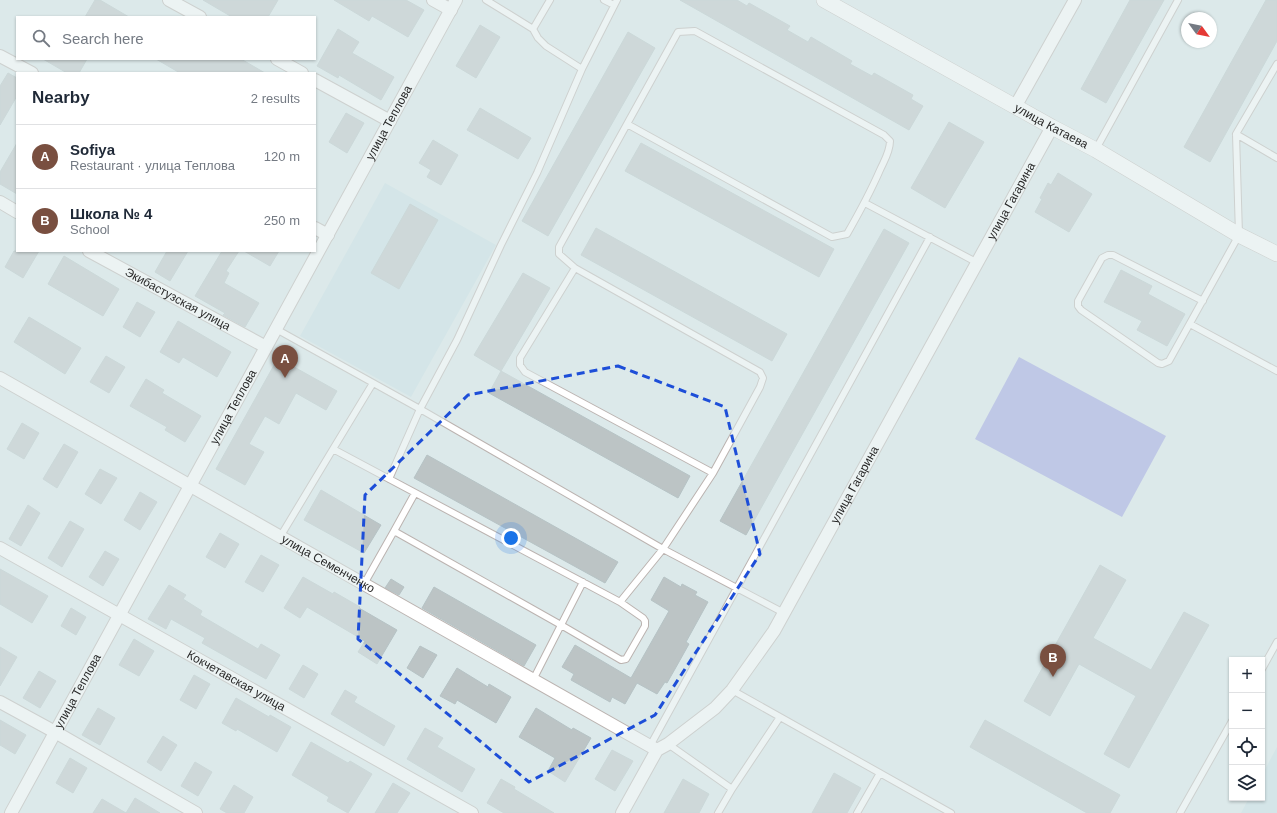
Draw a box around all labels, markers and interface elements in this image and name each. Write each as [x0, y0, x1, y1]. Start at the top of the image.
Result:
north arrow [1181, 12, 1217, 48]
search box [16, 16, 316, 60]
icon: search [30, 27, 52, 49]
text: Search here [62, 30, 144, 47]
street label: улица Теплова [363, 83, 415, 162]
text: Nearby [32, 88, 90, 107]
text: 2 results [251, 91, 300, 106]
street label: улица Катаева [1012, 101, 1091, 152]
text: Sofiya [70, 141, 115, 158]
text: A [40, 149, 50, 164]
text: 120 m [264, 149, 300, 164]
text: Restaurant · улица Теплова [70, 158, 235, 173]
street label: улица Гагарина [984, 160, 1038, 242]
text: Школа № 4 [70, 205, 152, 222]
text: B [40, 213, 50, 228]
text: 250 m [264, 213, 300, 228]
text: School [70, 222, 110, 237]
street label: Экибастузская улица [123, 265, 233, 334]
pin: A [272, 345, 298, 378]
street label: улица Теплова [207, 367, 260, 447]
street label: улица Гагарина [828, 443, 882, 526]
your location [501, 528, 521, 548]
street label: улица Семенченко [279, 532, 377, 596]
pin: B [1040, 644, 1066, 677]
street label: Кокчетавская улица [185, 647, 288, 714]
street label: улица Теплова [52, 651, 104, 731]
map controls [1229, 657, 1265, 801]
button: + [1229, 657, 1265, 693]
button: − [1229, 693, 1265, 729]
button: locate [1229, 729, 1265, 765]
button: layers [1229, 765, 1265, 801]

